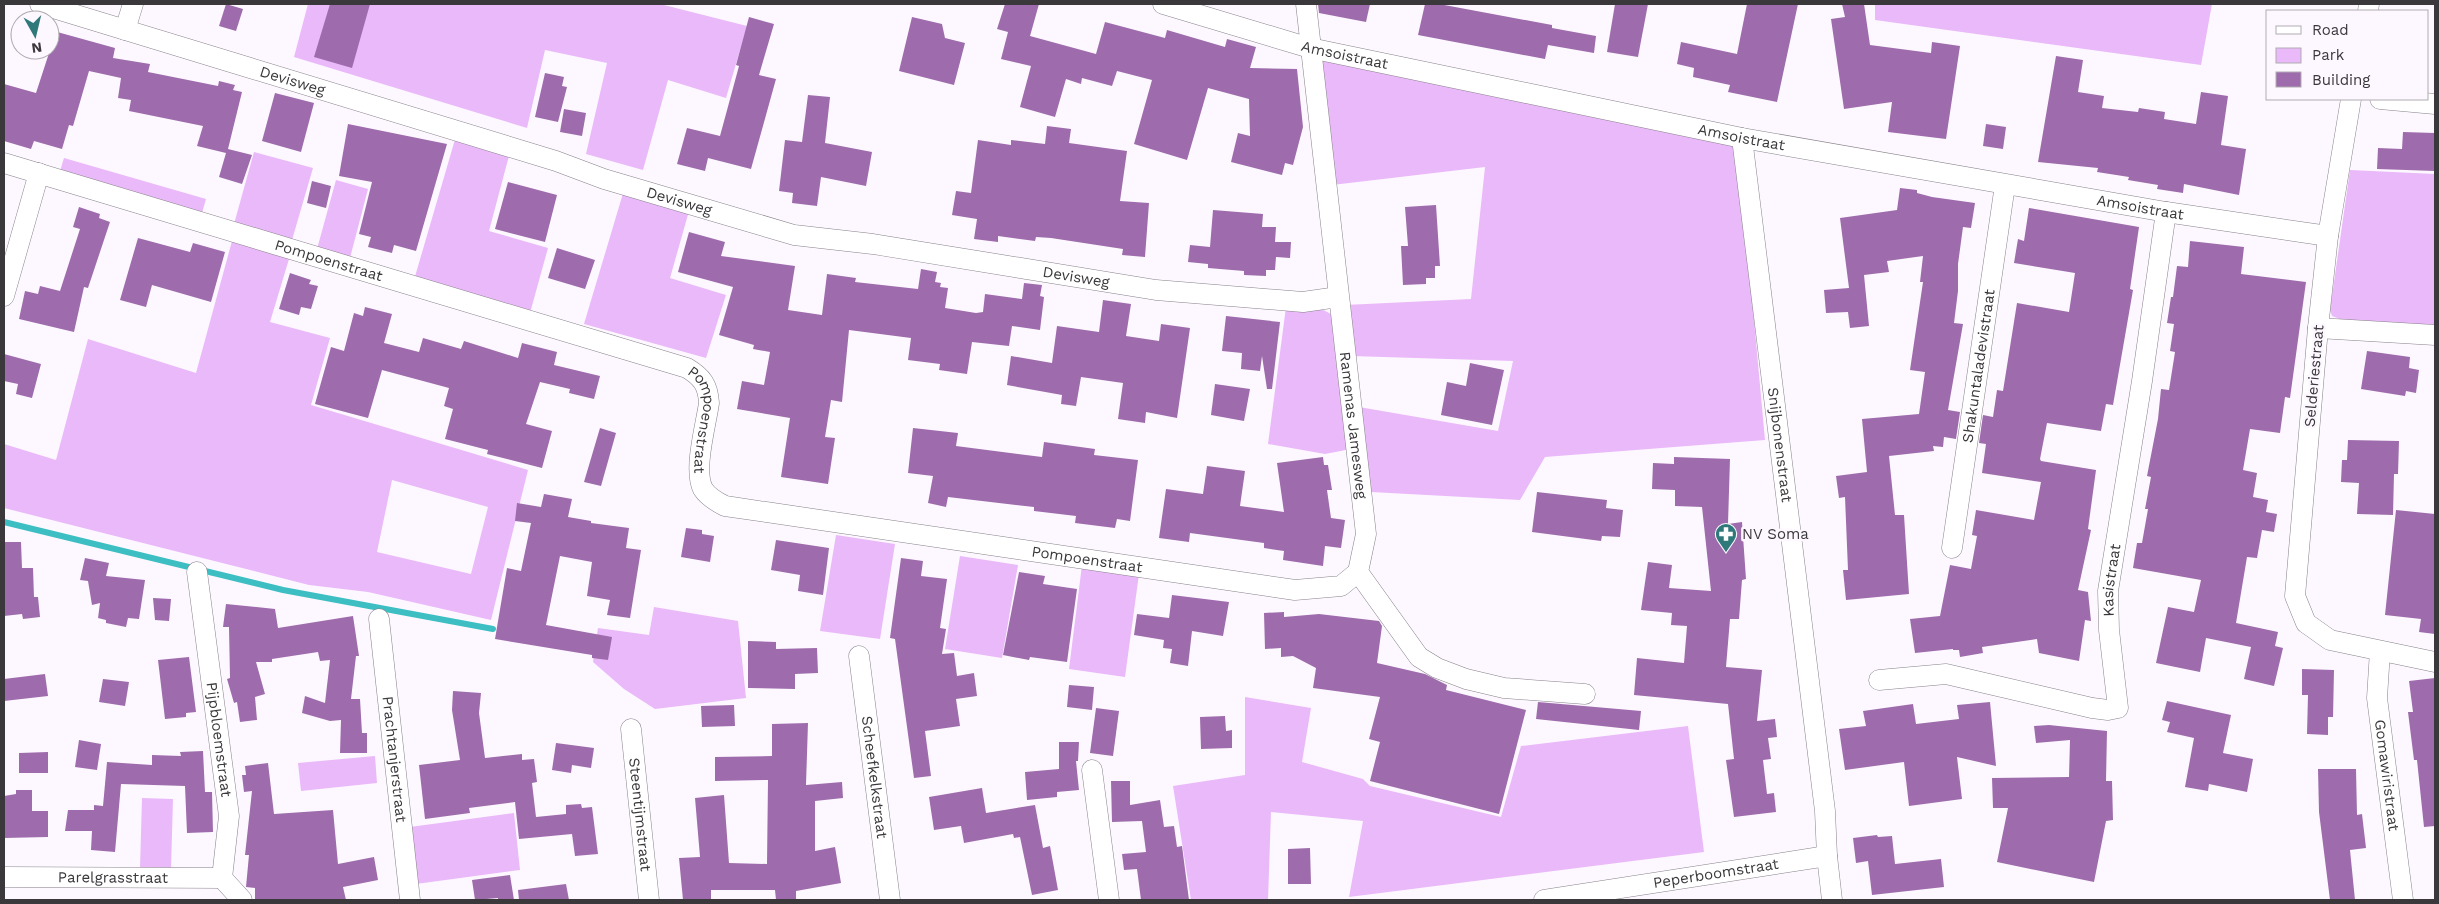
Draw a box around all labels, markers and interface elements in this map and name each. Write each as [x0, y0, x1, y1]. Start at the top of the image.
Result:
north arrow [10, 10, 60, 60]
legend [2266, 10, 2429, 100]
text: Road [2312, 21, 2349, 39]
street label: Amsoistraat [1299, 37, 1391, 73]
text: N [31, 39, 43, 57]
text: Park [2312, 46, 2345, 64]
street label: Devisweg [258, 62, 327, 99]
text: Building [2312, 71, 2370, 89]
street label: Amsoistraat [1696, 120, 1787, 154]
street label: Devisweg [644, 183, 714, 219]
street label: Amsoistraat [2095, 191, 2186, 224]
street label: Pompoenstraat [273, 236, 386, 285]
street label: Devisweg [1041, 263, 1111, 291]
street label: Shakuntaladevistraat [1958, 287, 1999, 444]
street label: Selderiestraat [2301, 323, 2328, 428]
street label: Ramenas Jamesweg [1336, 351, 1371, 500]
street label: Pompoenstraat [684, 362, 718, 474]
street label: Snijbonenstraat [1764, 386, 1796, 504]
pharmacy icon: NV Soma [1714, 522, 1738, 553]
place label: NV Soma [1742, 525, 1809, 543]
street label: Pompoenstraat [1030, 542, 1144, 577]
street label: Kasistraat [2099, 542, 2125, 617]
street label: Pijpbloemstraat [203, 681, 236, 799]
street label: Prachtanjerstraat [379, 695, 410, 824]
street label: Scheefkelkstraat [858, 715, 891, 840]
street label: Gomawiristraat [2371, 718, 2403, 833]
street label: Steentijmstraat [625, 757, 655, 873]
street label: Peperboomstraat [1652, 855, 1781, 892]
street label: Parelgrasstraat [58, 868, 169, 887]

